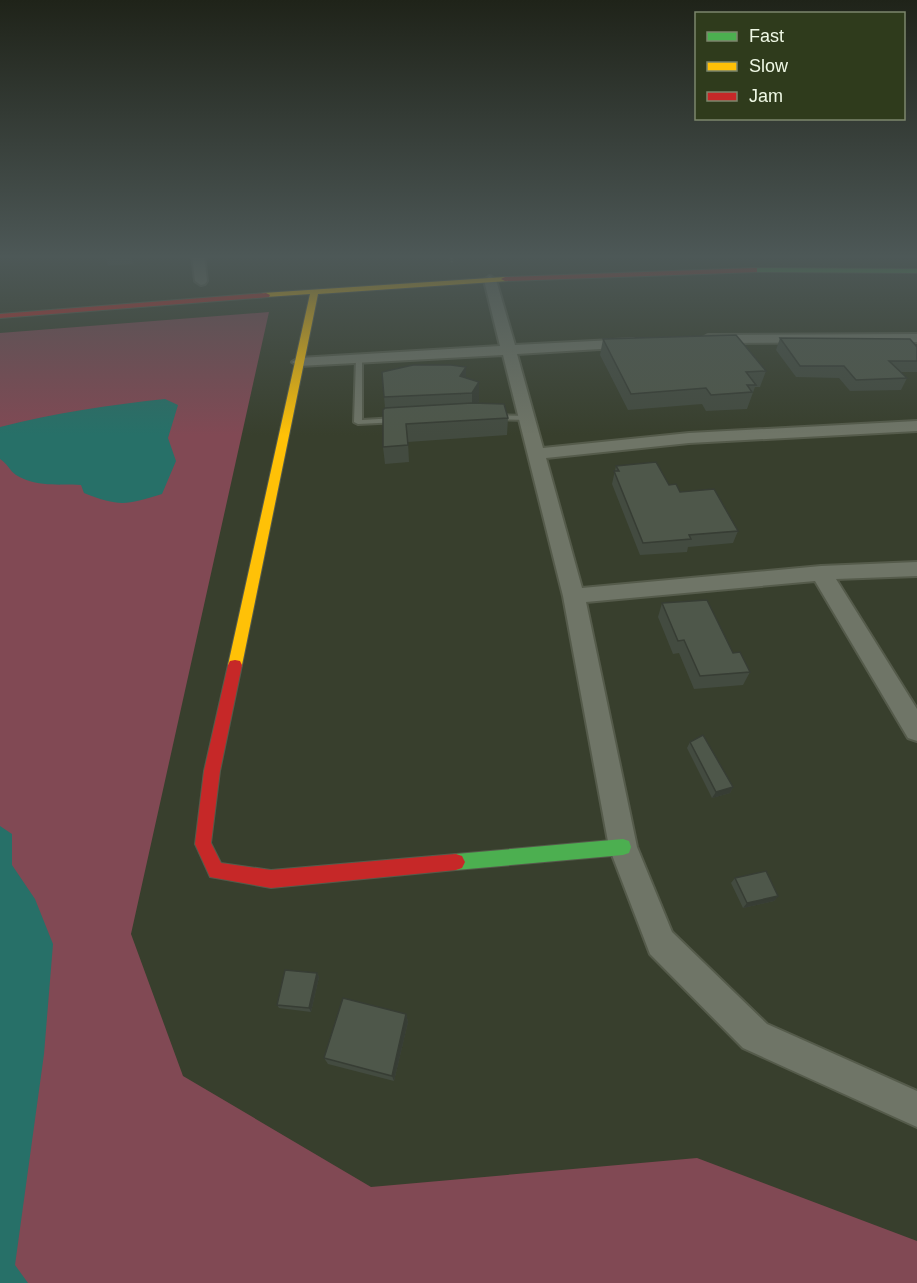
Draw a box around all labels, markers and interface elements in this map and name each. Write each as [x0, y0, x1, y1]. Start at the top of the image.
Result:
legend [695, 12, 905, 120]
text: Fast [749, 26, 784, 46]
text: Slow [749, 56, 789, 76]
text: Jam [749, 86, 783, 106]

